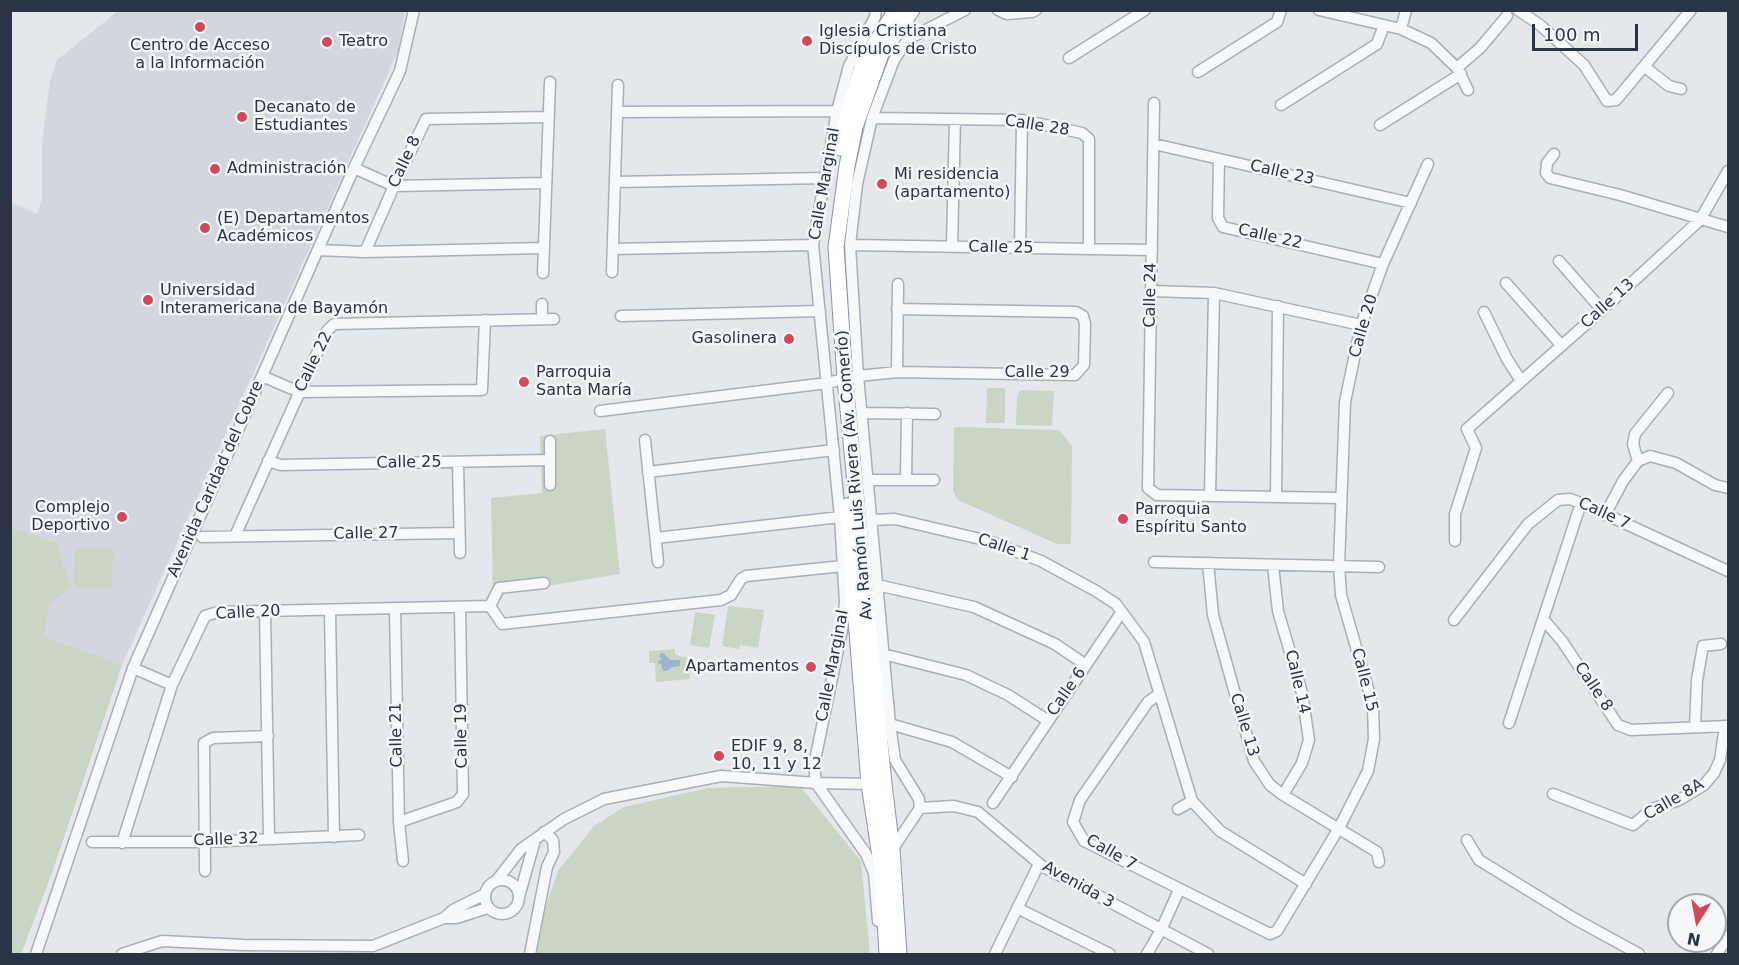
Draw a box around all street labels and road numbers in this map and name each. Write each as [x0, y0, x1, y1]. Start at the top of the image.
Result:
street label: Calle 28 [1003, 111, 1071, 141]
street label: Calle Marginal [806, 126, 844, 242]
street label: Calle 8 [385, 133, 425, 191]
street label: Calle 23 [1248, 156, 1316, 190]
street label: Calle 22 [1236, 220, 1304, 254]
street label: Calle 25 [968, 238, 1034, 258]
street label: Calle 24 [1141, 262, 1161, 328]
street label: Calle 13 [1577, 275, 1639, 333]
street label: Calle 20 [1346, 292, 1382, 360]
street label: Calle 22 [291, 329, 337, 395]
street label: Av. Ramón Luis Rivera (Av. Comerío) [833, 329, 877, 621]
street label: Calle 29 [1004, 363, 1070, 383]
street label: Avenida Caridad del Cobre [164, 378, 268, 580]
street label: Calle 25 [376, 453, 442, 473]
street label: Calle 7 [1575, 494, 1633, 534]
street label: Calle 27 [333, 524, 399, 544]
street label: Calle 1 [975, 530, 1033, 566]
street label: Calle 20 [215, 602, 281, 624]
street label: Calle Marginal [813, 608, 853, 724]
street label: Calle 15 [1347, 646, 1381, 714]
street label: Calle 14 [1280, 648, 1314, 716]
street label: Calle 8 [1570, 659, 1616, 715]
street label: Calle 6 [1043, 664, 1091, 720]
street label: Calle 13 [1225, 691, 1263, 759]
street label: Calle 21 [387, 702, 407, 768]
street label: Calle 19 [452, 703, 472, 769]
street label: Calle 8A [1641, 775, 1707, 825]
street label: Calle 32 [193, 829, 259, 851]
street label: Calle 7 [1082, 831, 1140, 875]
street label: Avenida 3 [1039, 857, 1117, 913]

